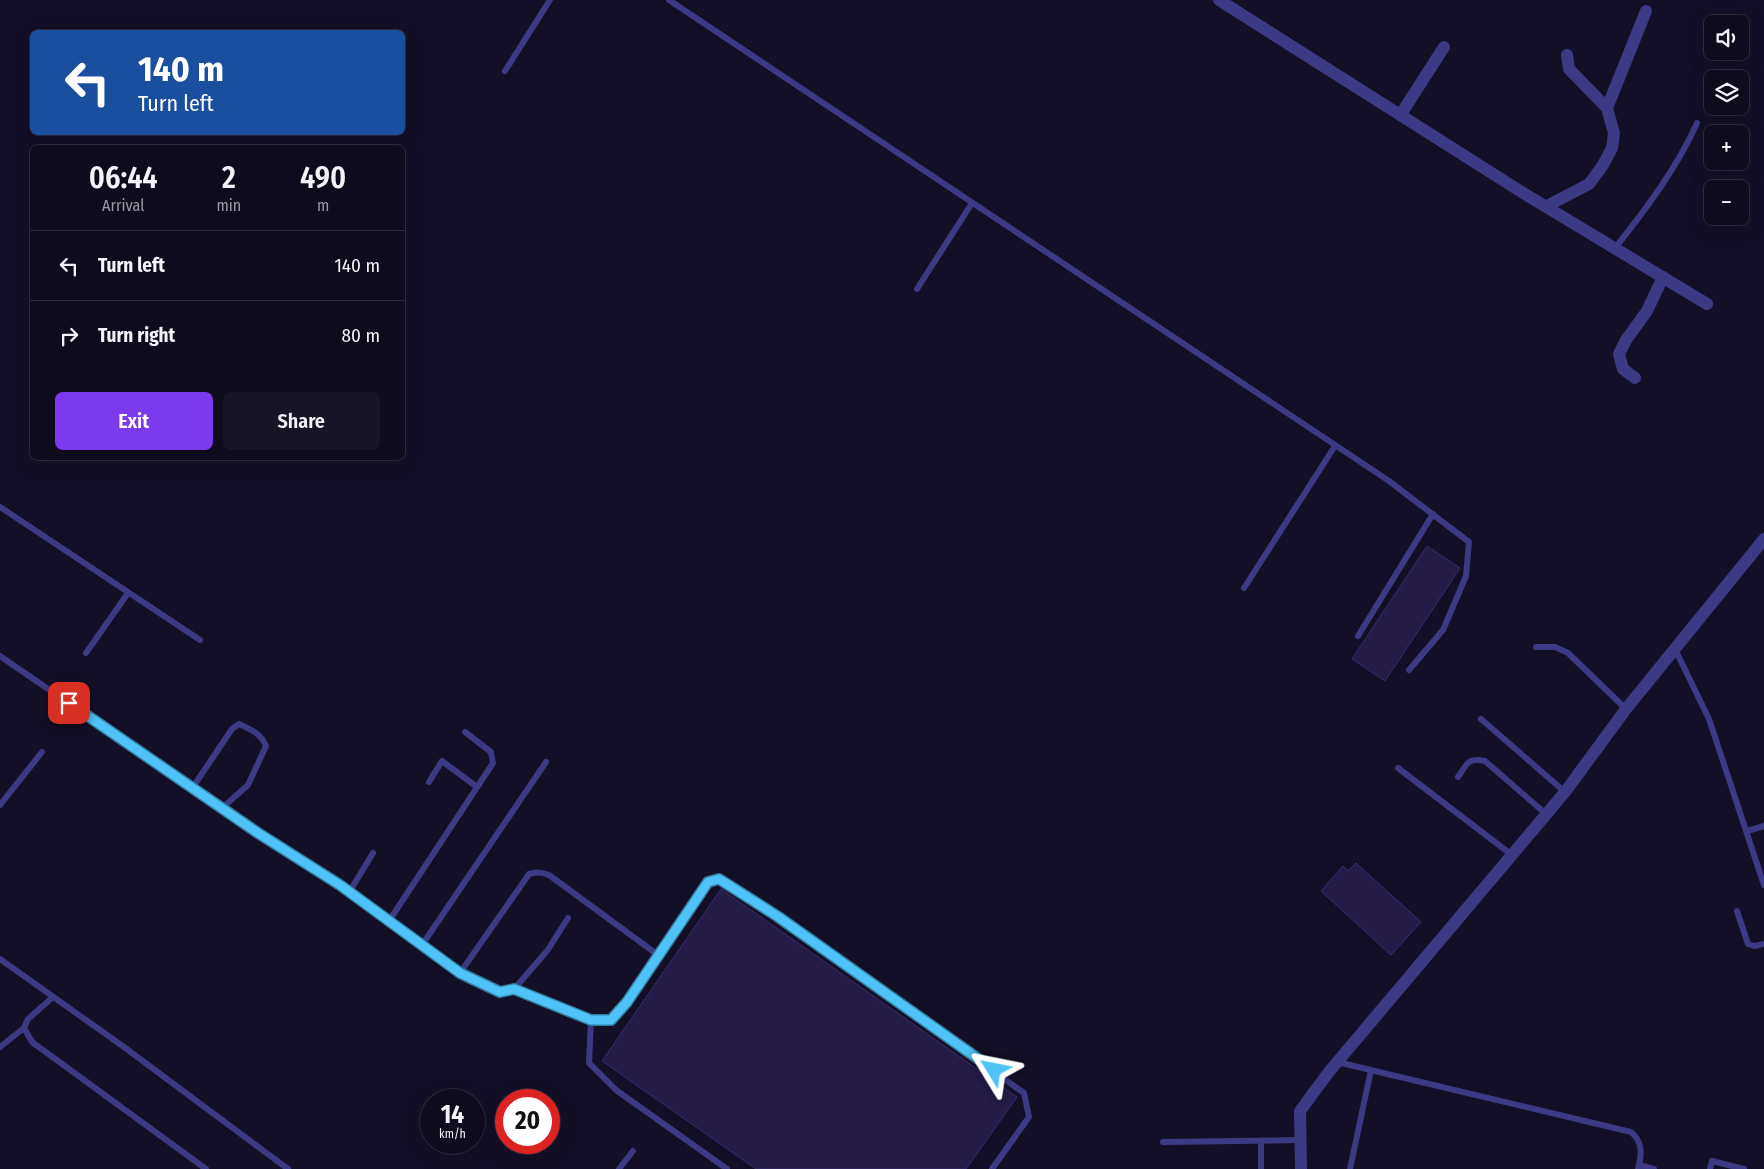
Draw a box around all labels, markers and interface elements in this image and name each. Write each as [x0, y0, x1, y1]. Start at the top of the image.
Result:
map controls [1704, 15, 1749, 225]
button: sound [1704, 15, 1749, 60]
text: 140 m [138, 48, 224, 90]
icon: left [55, 50, 120, 115]
button: layers [1704, 70, 1749, 115]
text: Turn left [138, 90, 214, 117]
button: + [1704, 125, 1749, 170]
text: 06:44 [89, 160, 158, 196]
text: 2 [222, 160, 236, 196]
text: 490 [300, 160, 346, 196]
button: − [1704, 180, 1749, 225]
text: Arrival [102, 196, 144, 215]
text: min [216, 196, 241, 215]
text: m [317, 196, 329, 215]
icon: left [55, 252, 83, 280]
text: Turn left [98, 254, 165, 277]
text: 140 m [334, 254, 380, 277]
icon: right [55, 322, 83, 350]
text: Turn right [98, 324, 175, 347]
text: 80 m [342, 324, 380, 347]
button: Exit [55, 392, 213, 450]
button: Share [223, 392, 380, 450]
pin [48, 682, 90, 724]
icon: arrive [55, 689, 83, 717]
position arrow [967, 1043, 1019, 1095]
speed limit sign: 20 [495, 1089, 560, 1154]
text: 14 [441, 1100, 464, 1130]
text: km/h [439, 1127, 466, 1141]

